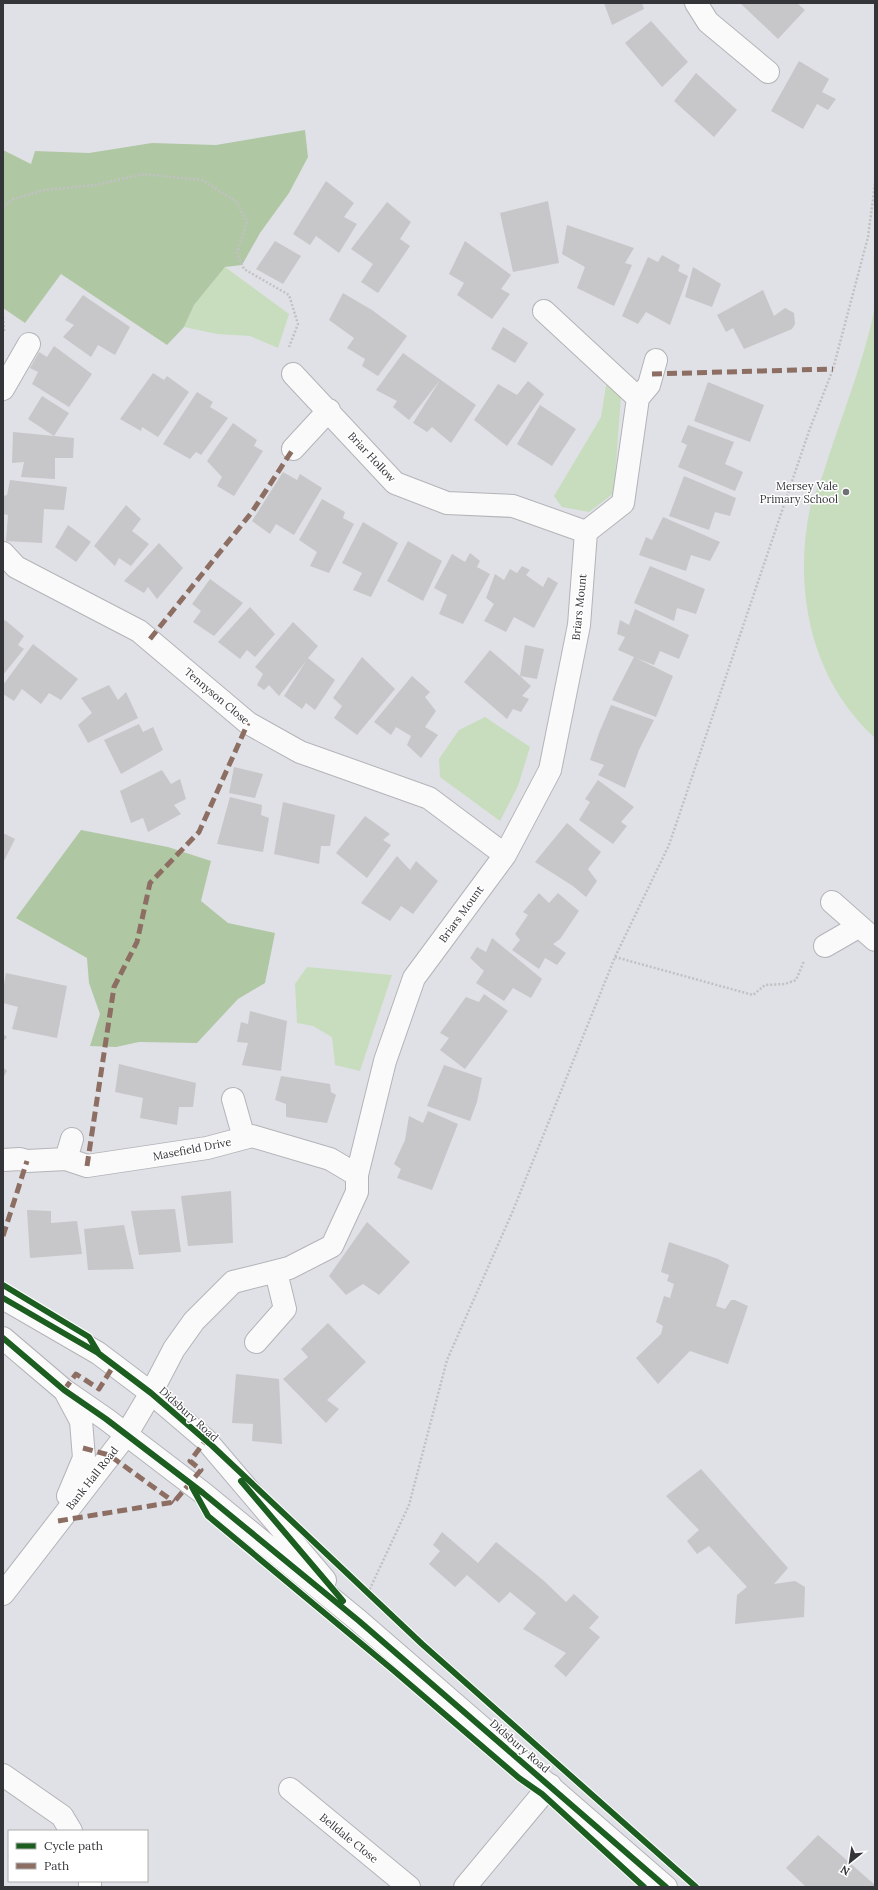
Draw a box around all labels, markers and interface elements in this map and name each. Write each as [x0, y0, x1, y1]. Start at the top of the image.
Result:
street label: Briar Hollow [345, 429, 399, 485]
place label: Mersey Vale Primary School [760, 479, 838, 506]
marker: Mersey Vale Primary School [841, 487, 851, 497]
street label: Briars Mount [569, 572, 590, 641]
street label: Tennyson Close [182, 665, 252, 727]
street label: Briars Mount [436, 882, 487, 945]
street label: Masefield Drive [152, 1135, 232, 1163]
street label: Didsbury Road [156, 1384, 222, 1445]
street label: Bank Hall Road [63, 1443, 121, 1512]
street label: Didsbury Road [487, 1716, 553, 1776]
street label: Belldale Close [317, 1810, 381, 1866]
legend [8, 1830, 148, 1882]
text: Cycle path [44, 1838, 103, 1853]
north arrow [830, 1842, 870, 1882]
text: Path [44, 1858, 69, 1873]
text: N [837, 1862, 852, 1879]

